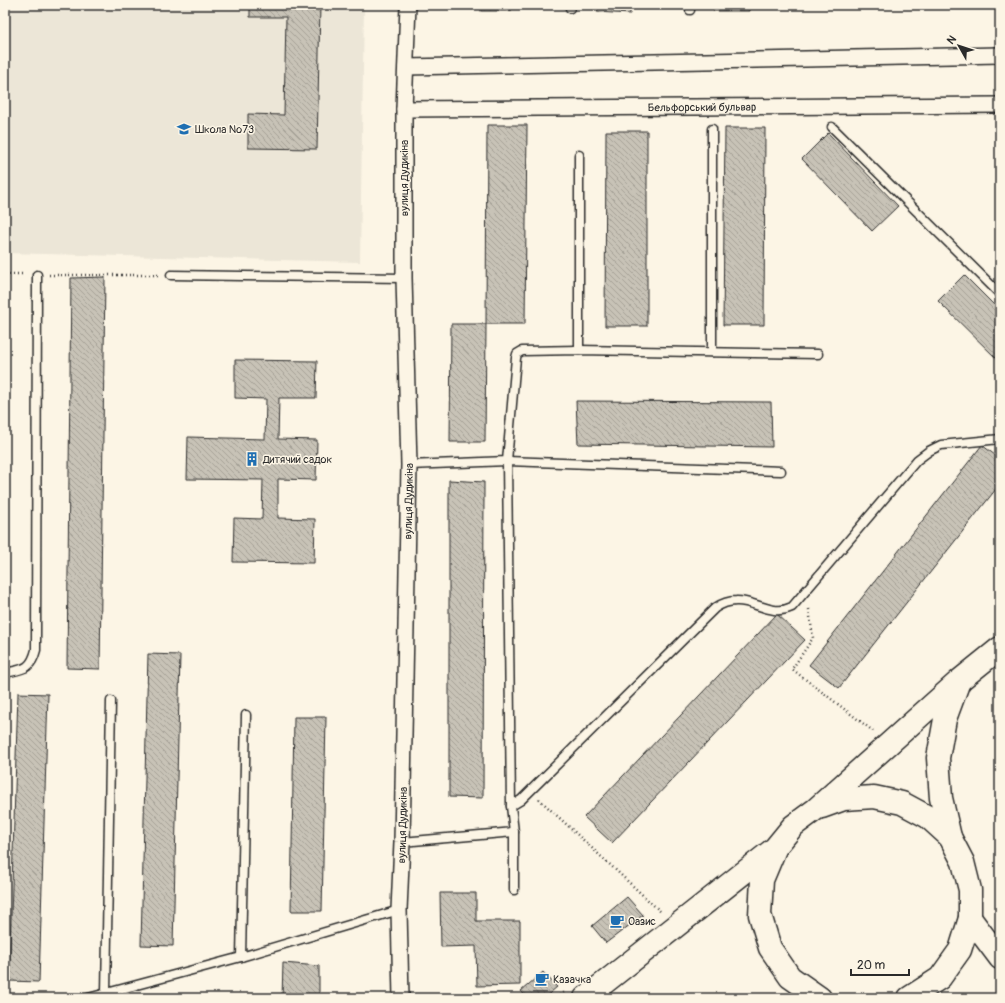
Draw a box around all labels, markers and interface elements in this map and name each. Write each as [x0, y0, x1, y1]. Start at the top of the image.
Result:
north arrow [939, 26, 979, 66]
text: N [944, 33, 959, 47]
street label: Бельфорський бульвар [648, 101, 756, 114]
school or university icon: Школа №73 [176, 121, 192, 137]
place label: Школа №73 [195, 123, 254, 136]
street label: вулиця Дудикіна [398, 140, 411, 216]
building icon: Дитячий садок [244, 451, 260, 467]
place label: Дитячий садок [262, 453, 333, 466]
street label: вулиця Дудикіна [402, 463, 416, 539]
street label: вулиця Дудикіна [395, 787, 410, 864]
cafe icon: Оазис [609, 913, 625, 929]
place label: Оазис [628, 915, 656, 928]
scale bar [851, 951, 909, 977]
text: 20 m [857, 958, 886, 973]
cafe icon: Казачка [534, 971, 550, 987]
place label: Казачка [553, 973, 591, 986]

